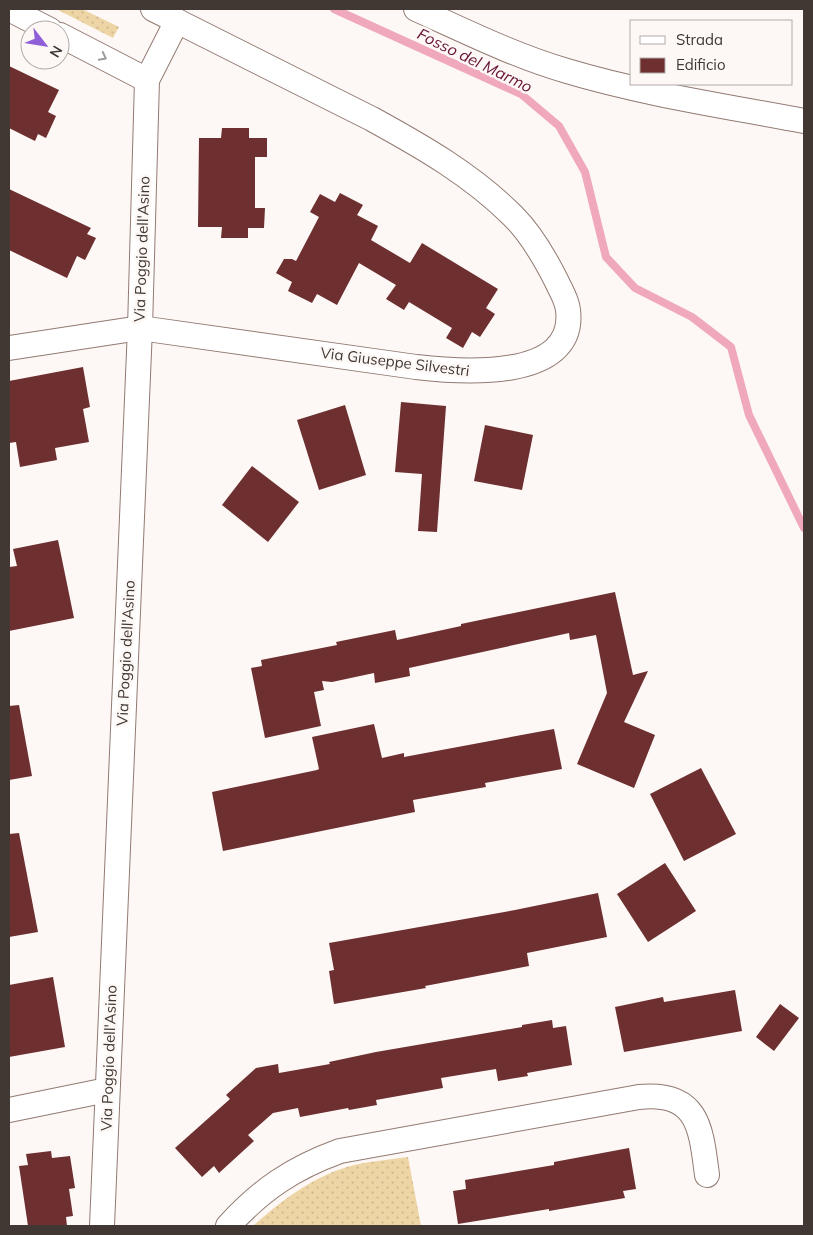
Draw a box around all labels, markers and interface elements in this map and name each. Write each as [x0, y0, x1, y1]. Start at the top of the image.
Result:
north arrow [20, 20, 70, 70]
legend [630, 20, 793, 85]
water label: Fosso del Marmo [414, 23, 536, 97]
text: Strada [676, 30, 723, 49]
text: N [46, 43, 67, 61]
one-way arrow [98, 51, 107, 61]
text: Edificio [676, 55, 726, 74]
street label: Via Poggio dell'Asino [129, 176, 154, 322]
street label: Via Giuseppe Silvestri [319, 343, 471, 380]
street label: Via Poggio dell'Asino [112, 580, 139, 726]
street label: Via Poggio dell'Asino [96, 985, 121, 1131]

